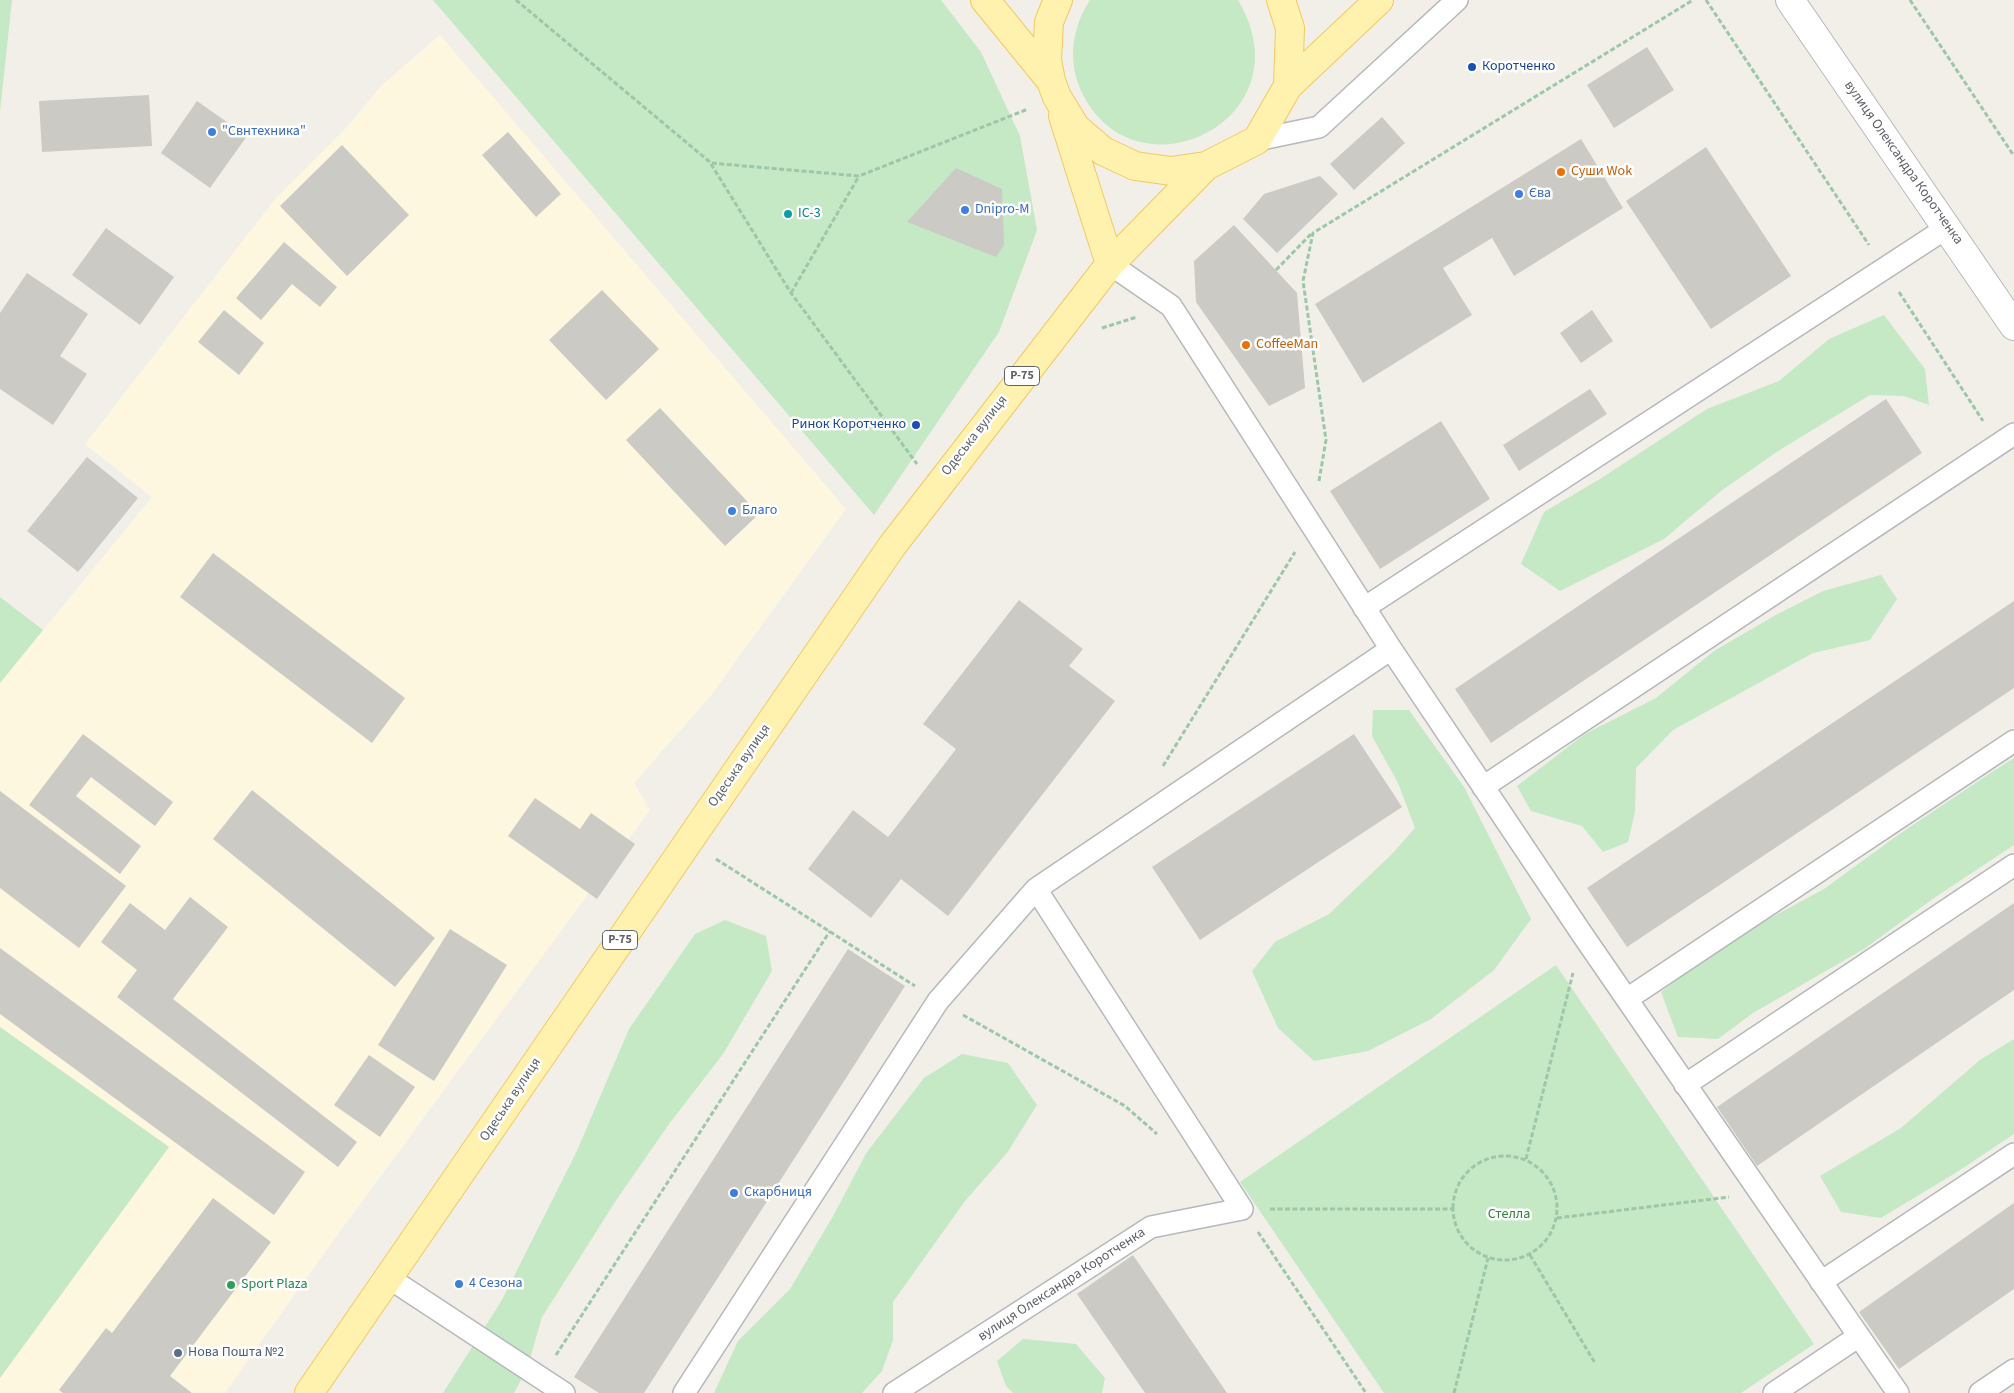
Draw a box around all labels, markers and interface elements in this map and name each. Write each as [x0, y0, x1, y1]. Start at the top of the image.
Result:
place label: Коротченко [1482, 59, 1555, 75]
marker: Коротченко [1466, 61, 1478, 73]
street label: вулиця Олександра Коротченка [1840, 78, 1966, 248]
place label: "Свнтехника" [222, 124, 306, 140]
marker: "Свнтехника" [206, 126, 218, 138]
place label: Суши Wok [1571, 164, 1632, 180]
marker: Суши Wok [1555, 166, 1567, 178]
place label: Єва [1529, 186, 1551, 202]
marker: Єва [1513, 188, 1525, 200]
place label: Dnipro-M [975, 202, 1029, 218]
marker: Dnipro-M [959, 204, 971, 216]
place label: ІС-3 [798, 206, 821, 222]
marker: ІС-3 [782, 208, 794, 220]
place label: CoffeeMan [1256, 337, 1318, 353]
marker: CoffeeMan [1240, 339, 1252, 351]
road number: Р-75 [1004, 366, 1040, 386]
street label: Одеська вулиця [938, 392, 1012, 480]
place label: Ринок Коротченко [792, 417, 906, 433]
marker: Ринок Коротченко [910, 419, 922, 431]
place label: Благо [742, 503, 777, 519]
marker: Благо [726, 505, 738, 517]
street label: Одеська вулиця [705, 721, 775, 811]
road number: Р-75 [602, 930, 638, 950]
street label: Одеська вулиця [477, 1055, 545, 1145]
place label: Скарбниця [744, 1185, 812, 1201]
marker: Скарбниця [728, 1187, 740, 1199]
park label: Стелла [1488, 1207, 1530, 1223]
street label: вулиця Олександра Коротченка [975, 1225, 1149, 1345]
place label: 4 Сезона [469, 1276, 523, 1292]
place label: Sport Plaza [241, 1277, 307, 1293]
marker: 4 Сезона [453, 1278, 465, 1290]
marker: Sport Plaza [225, 1279, 237, 1291]
place label: Нова Пошта №2 [188, 1345, 284, 1361]
marker: Нова Пошта №2 [172, 1347, 184, 1359]

